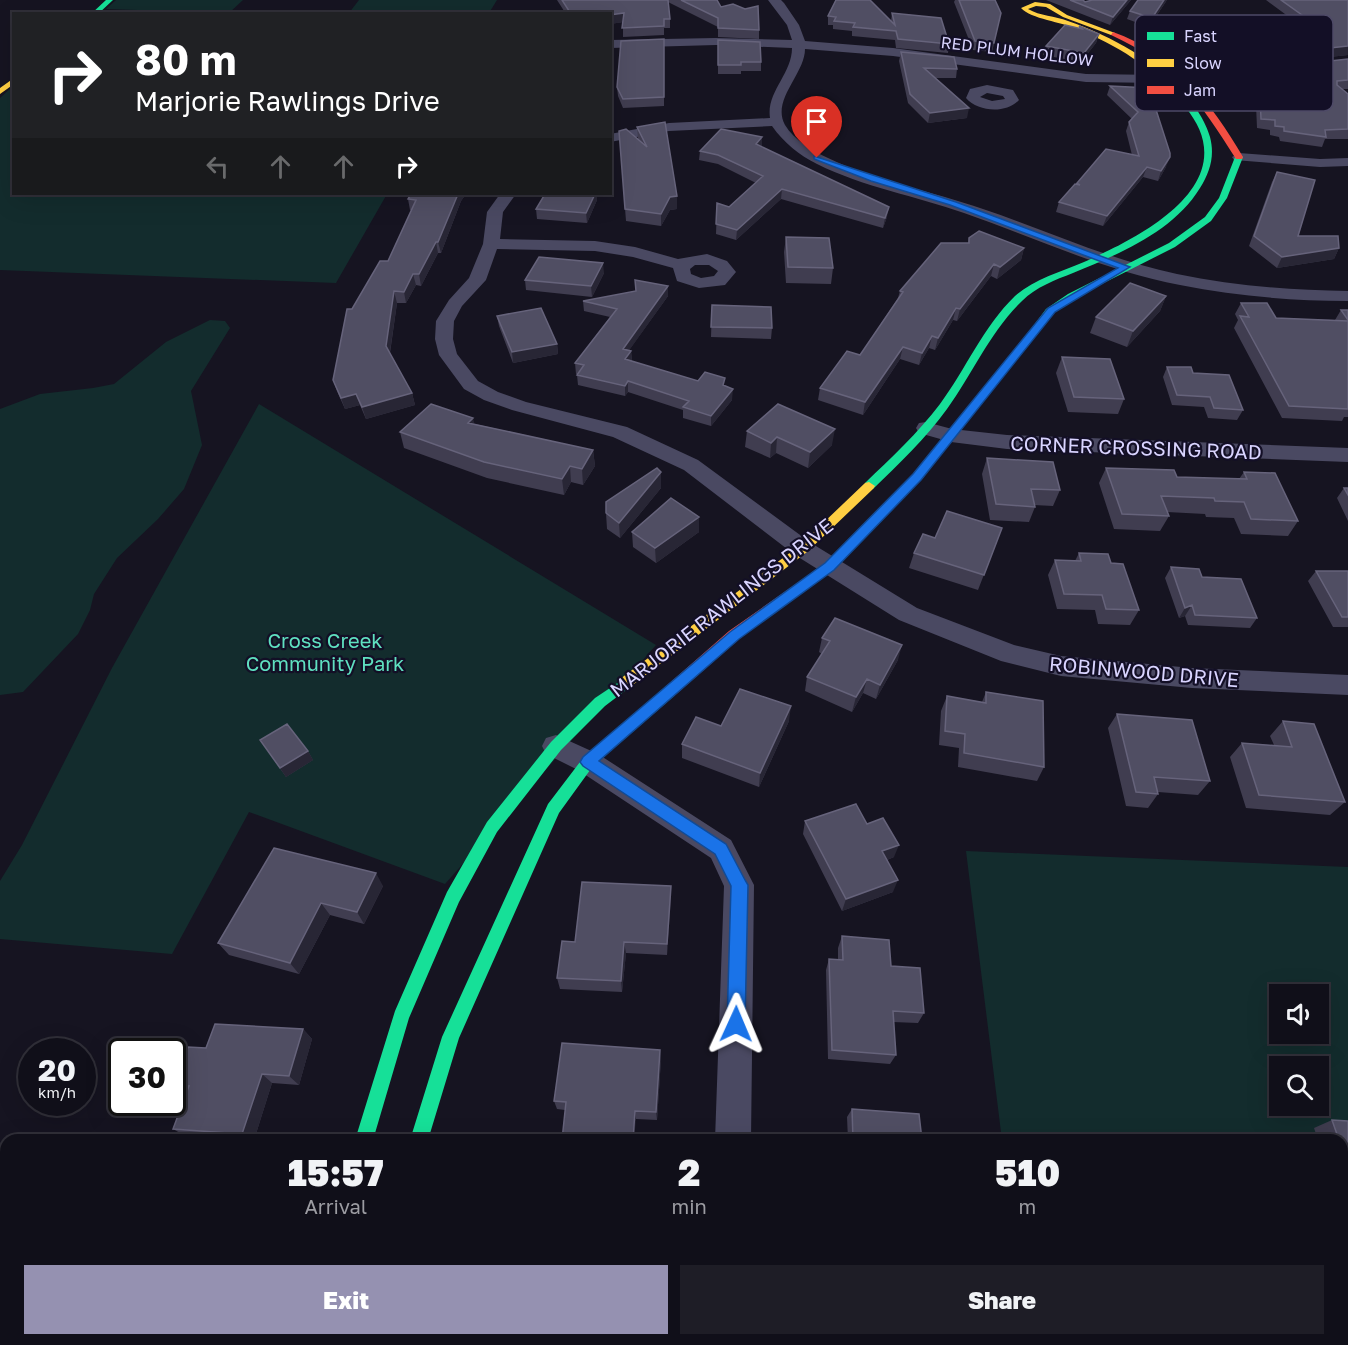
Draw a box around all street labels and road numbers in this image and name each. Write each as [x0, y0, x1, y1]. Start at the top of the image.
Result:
street label: RED PLUM HOLLOW [940, 32, 1094, 70]
street label: CORNER CROSSING ROAD [1010, 431, 1262, 463]
street label: MARJORIE RAWLINGS DRIVE [605, 513, 837, 701]
street label: ROBINWOOD DRIVE [1048, 651, 1240, 691]

